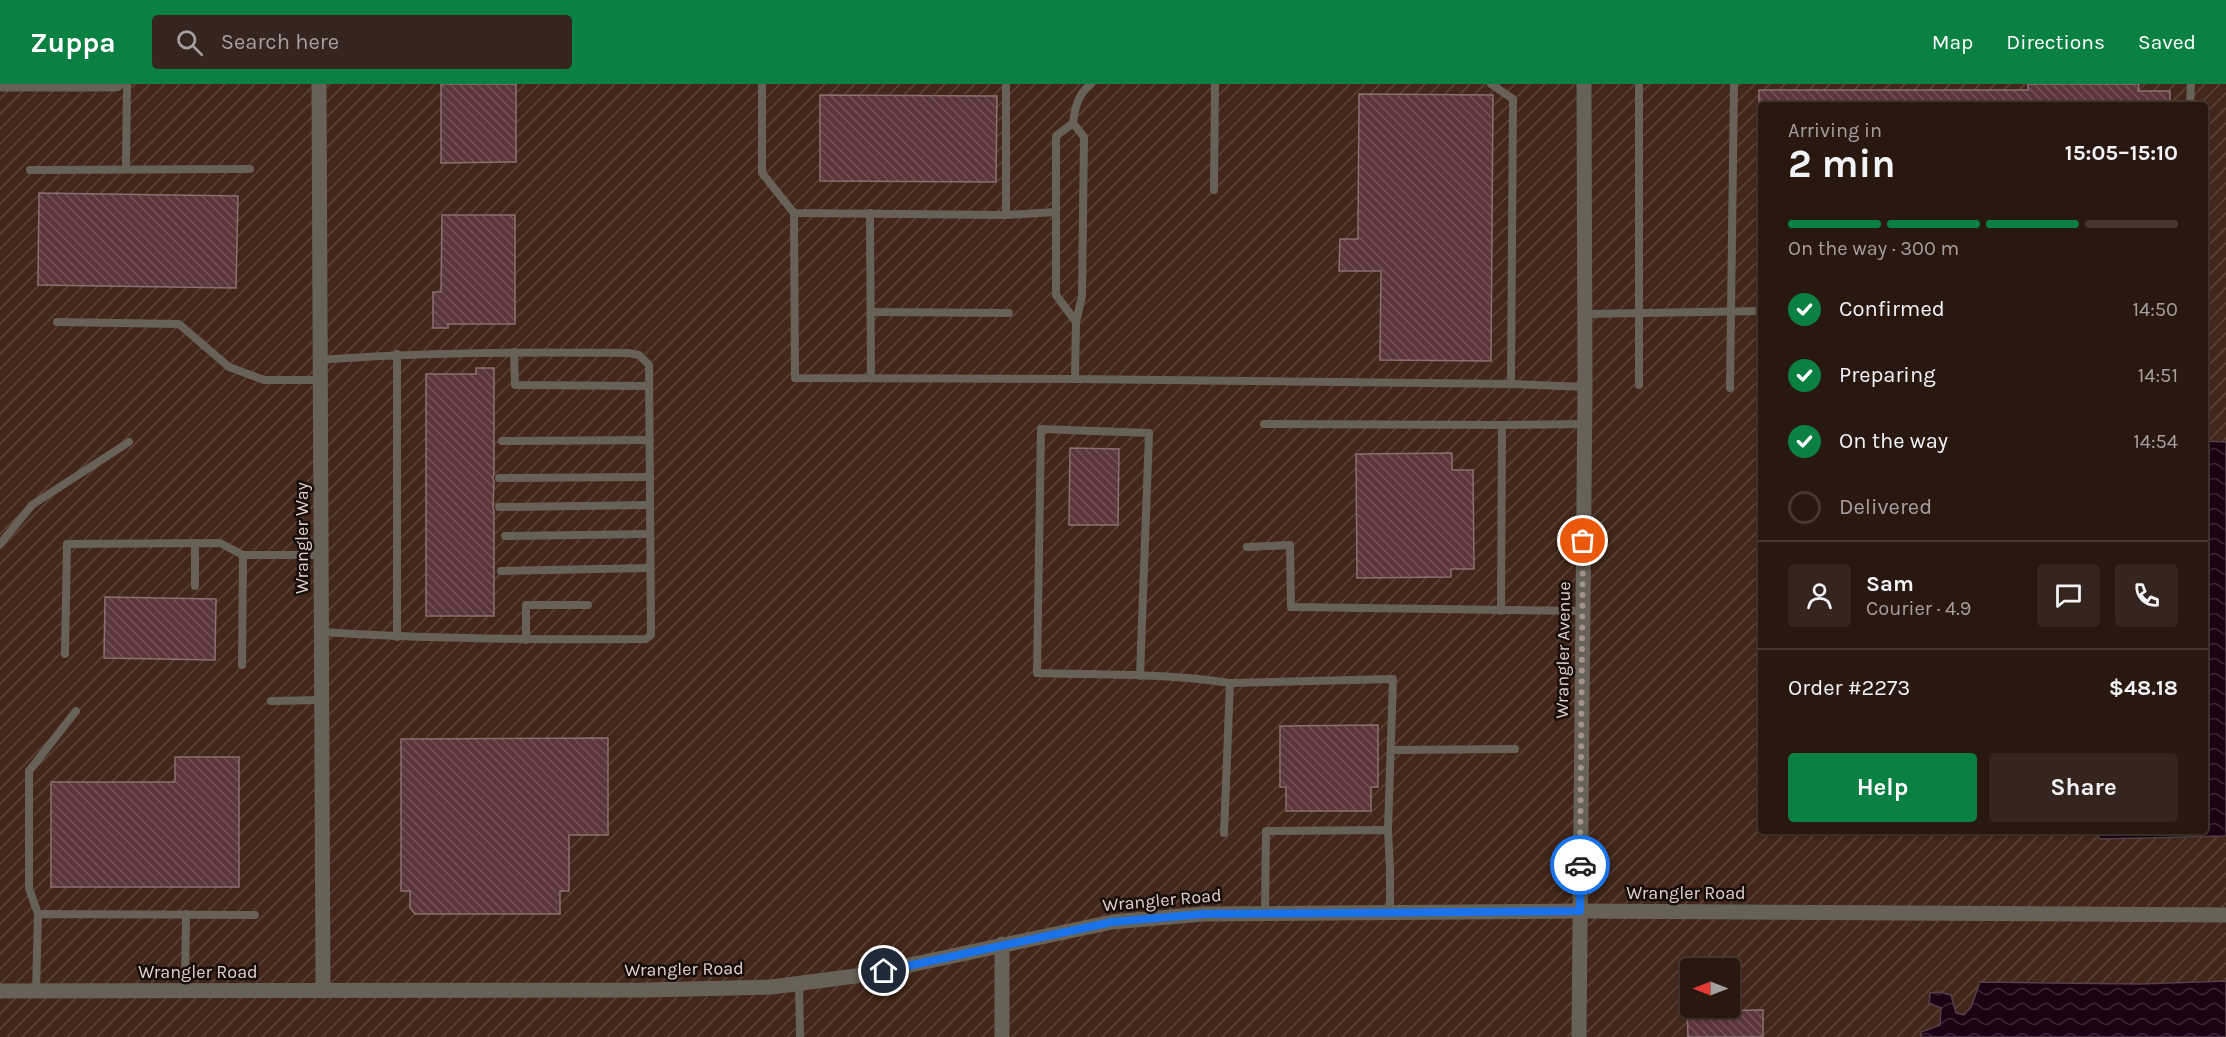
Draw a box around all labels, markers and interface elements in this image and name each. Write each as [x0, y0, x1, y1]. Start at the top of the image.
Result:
search box [152, 15, 572, 69]
text: Zuppa [30, 26, 116, 59]
icon: search [173, 26, 206, 59]
text: Search here [221, 29, 339, 55]
text: Map [1932, 30, 1973, 54]
text: Directions [2006, 30, 2105, 54]
text: Saved [2138, 30, 2196, 54]
text: Arriving in [1788, 119, 1882, 142]
text: 15:05–15:10 [2065, 140, 2178, 166]
text: 2 min [1788, 141, 1896, 187]
text: On the way · 300 m [1788, 237, 1959, 260]
icon: check [1788, 293, 1821, 326]
text: Confirmed [1839, 296, 1945, 322]
text: 14:50 [2132, 298, 2178, 321]
icon: check [1788, 359, 1821, 392]
text: Preparing [1839, 362, 1936, 388]
text: 14:51 [2138, 364, 2178, 387]
icon: check [1788, 425, 1821, 458]
text: On the way [1839, 428, 1948, 454]
text: 14:54 [2133, 430, 2178, 453]
street label: Wrangler Way [291, 481, 313, 594]
text: Delivered [1839, 494, 1932, 520]
pin [1557, 515, 1608, 566]
icon: bag [1566, 524, 1599, 557]
button: person [1788, 564, 1851, 627]
button: chat [2037, 564, 2100, 627]
button: phone [2115, 564, 2178, 627]
text: Sam [1866, 571, 1914, 597]
street label: Wrangler Avenue [1551, 581, 1575, 719]
text: Courier · 4.9 [1866, 597, 1971, 620]
text: Order #2273 [1788, 675, 1910, 701]
text: $48.18 [2109, 675, 2178, 701]
button: Help [1788, 753, 1977, 822]
button: Share [1989, 753, 2178, 822]
courier [1550, 835, 1610, 895]
icon: car [1564, 849, 1597, 882]
street label: Wrangler Road [1626, 882, 1746, 904]
street label: Wrangler Road [1102, 884, 1222, 916]
pin [858, 945, 909, 996]
icon: home [867, 954, 900, 987]
street label: Wrangler Road [624, 957, 744, 981]
north arrow [1680, 958, 1740, 1018]
map controls [1680, 958, 1740, 1018]
street label: Wrangler Road [138, 961, 258, 983]

